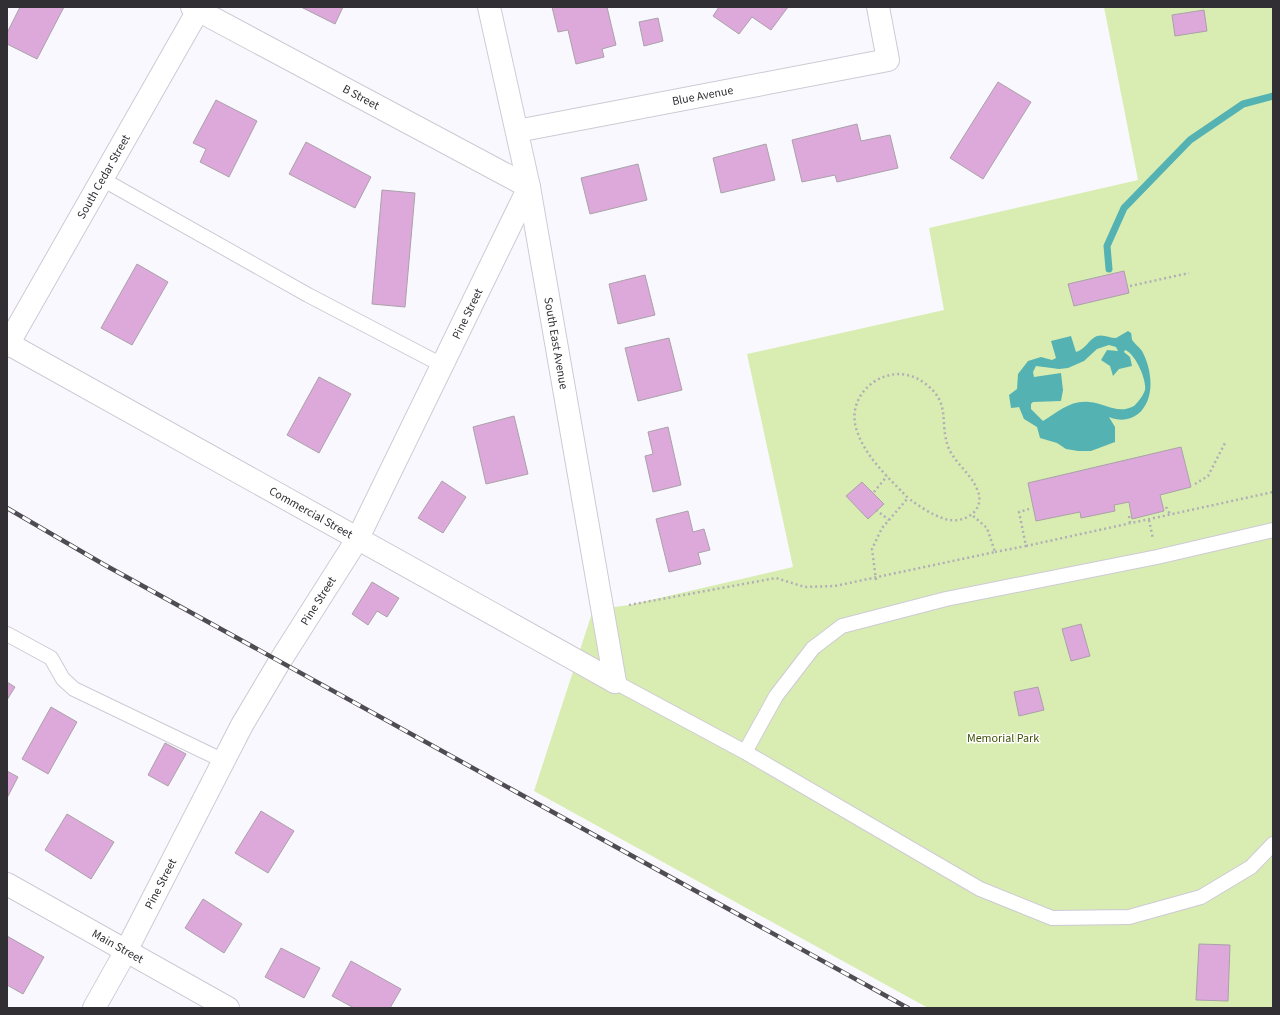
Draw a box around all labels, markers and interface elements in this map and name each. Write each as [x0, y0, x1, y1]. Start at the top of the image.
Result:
street label: B Street [339, 81, 382, 114]
street label: Blue Avenue [671, 82, 735, 110]
street label: South Cedar Street [73, 131, 135, 222]
street label: Pine Street [448, 286, 487, 342]
street label: South East Avenue [539, 296, 572, 391]
street label: Commercial Street [266, 483, 356, 543]
street label: Pine Street [297, 573, 340, 629]
park label: Memorial Park [967, 730, 1039, 747]
street label: Pine Street [141, 856, 181, 912]
street label: Main Street [89, 925, 146, 968]

